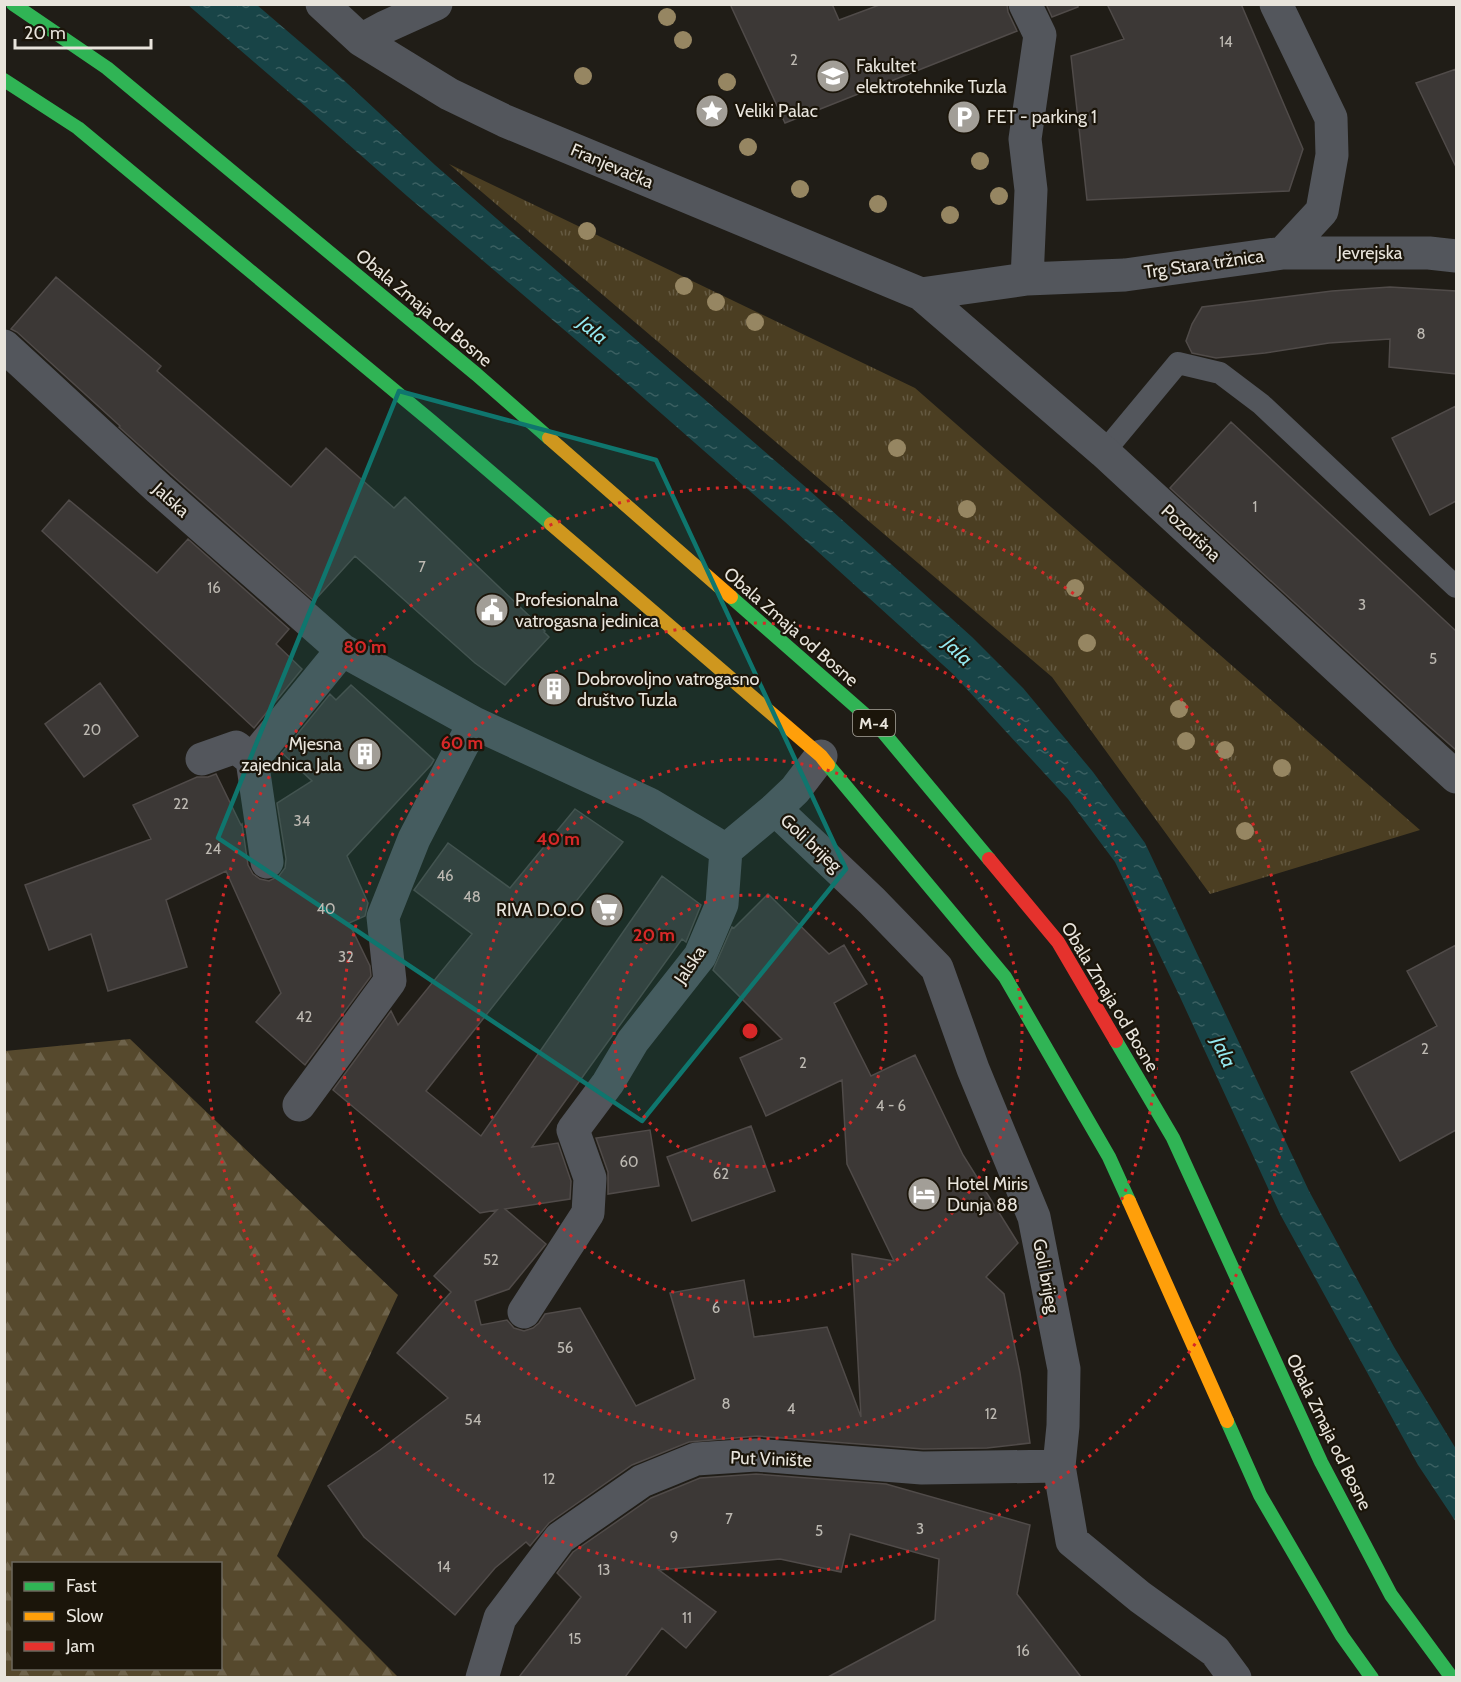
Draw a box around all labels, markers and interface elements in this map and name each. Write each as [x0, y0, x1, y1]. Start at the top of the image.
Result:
scale bar [15, 12, 152, 50]
text: 20 m [24, 22, 66, 44]
house number: 14 [1219, 33, 1233, 51]
house number: 2 [790, 51, 798, 69]
place label: Fakultet elektrotehnike Tuzla [856, 55, 1007, 98]
school or university icon: Fakultet elektrotehnike Tuzla [815, 58, 851, 94]
place icon: Veliki Palac [694, 93, 730, 129]
parking icon: FET - parking 1 [946, 99, 982, 135]
place label: Veliki Palac [735, 100, 818, 122]
place label: FET - parking 1 [987, 106, 1097, 128]
street label: Franjevačka [567, 139, 657, 193]
street label: Jevrejska [1337, 242, 1403, 264]
street label: Obala Zmaja od Bosne [351, 245, 497, 371]
street label: Trg Stara tržnica [1143, 245, 1266, 283]
water label: Jala [572, 309, 613, 349]
house number: 8 [1416, 325, 1426, 343]
street label: Jalska [148, 477, 194, 522]
house number: 1 [1253, 498, 1257, 516]
street label: Pozorišna [1157, 500, 1226, 566]
house number: 7 [418, 558, 426, 576]
street label: Obala Zmaja od Bosne [719, 563, 863, 691]
house number: 16 [207, 579, 221, 597]
place label: Profesionalna vatrogasna jedinica [515, 589, 659, 632]
public building icon: Profesionalna vatrogasna jedinica [474, 592, 510, 628]
house number: 3 [1358, 596, 1366, 614]
water label: Jala [937, 630, 978, 671]
text: 80 m [343, 636, 387, 658]
house number: 5 [1429, 650, 1437, 668]
place label: Dobrovoljno vatrogasno društvo Tuzla [577, 668, 759, 711]
building icon: Dobrovoljno vatrogasno društvo Tuzla [536, 671, 572, 707]
road number: M-4 [853, 710, 895, 736]
house number: 20 [83, 721, 101, 739]
text: 60 m [441, 732, 483, 754]
place label: Mjesna zajednica Jala [241, 733, 342, 776]
building icon: Mjesna zajednica Jala [347, 736, 383, 772]
house number: 22 [173, 795, 189, 813]
street label: Goli brijeg [776, 809, 847, 877]
house number: 34 [294, 812, 311, 830]
text: 40 m [536, 828, 580, 850]
house number: 24 [205, 840, 222, 858]
house number: 46 [436, 867, 454, 885]
house number: 48 [463, 888, 481, 906]
supermarket icon: RIVA D.O.O [589, 892, 625, 928]
place label: RIVA D.O.O [496, 899, 584, 921]
house number: 40 [316, 900, 336, 918]
street label: Obala Zmaja od Bosne [1057, 918, 1163, 1076]
text: 20 m [633, 924, 675, 946]
street label: Jalska [669, 941, 711, 989]
house number: 32 [338, 948, 354, 966]
house number: 42 [296, 1008, 312, 1026]
centre of rings [740, 1021, 760, 1041]
water label: Jala [1206, 1031, 1241, 1071]
house number: 2 [1421, 1040, 1429, 1058]
house number: 2 [799, 1054, 807, 1072]
house number: 4 - 6 [876, 1097, 906, 1115]
house number: 60 [620, 1153, 639, 1171]
house number: 62 [713, 1165, 729, 1183]
place label: Hotel Miris Dunja 88 [947, 1173, 1028, 1216]
hotel icon: Hotel Miris Dunja 88 [906, 1176, 942, 1212]
street label: Goli brijeg [1028, 1237, 1064, 1316]
house number: 52 [483, 1251, 499, 1269]
house number: 6 [712, 1299, 720, 1317]
house number: 56 [557, 1339, 573, 1357]
street label: Obala Zmaja od Bosne [1282, 1350, 1376, 1514]
house number: 8 [721, 1395, 731, 1413]
house number: 4 [787, 1400, 796, 1418]
house number: 12 [985, 1405, 998, 1423]
house number: 54 [465, 1411, 482, 1429]
street label: Put Vinište [730, 1447, 812, 1471]
house number: 12 [543, 1470, 556, 1488]
house number: 7 [725, 1510, 733, 1528]
house number: 3 [916, 1520, 924, 1538]
house number: 5 [815, 1522, 823, 1540]
house number: 9 [670, 1528, 678, 1546]
house number: 14 [437, 1558, 451, 1576]
house number: 13 [597, 1561, 611, 1579]
legend [12, 1562, 222, 1670]
text: Fast [66, 1575, 97, 1597]
text: Slow [66, 1605, 103, 1627]
house number: 11 [682, 1609, 692, 1627]
house number: 15 [568, 1630, 582, 1648]
text: Jam [65, 1635, 95, 1657]
house number: 16 [1016, 1642, 1030, 1660]

